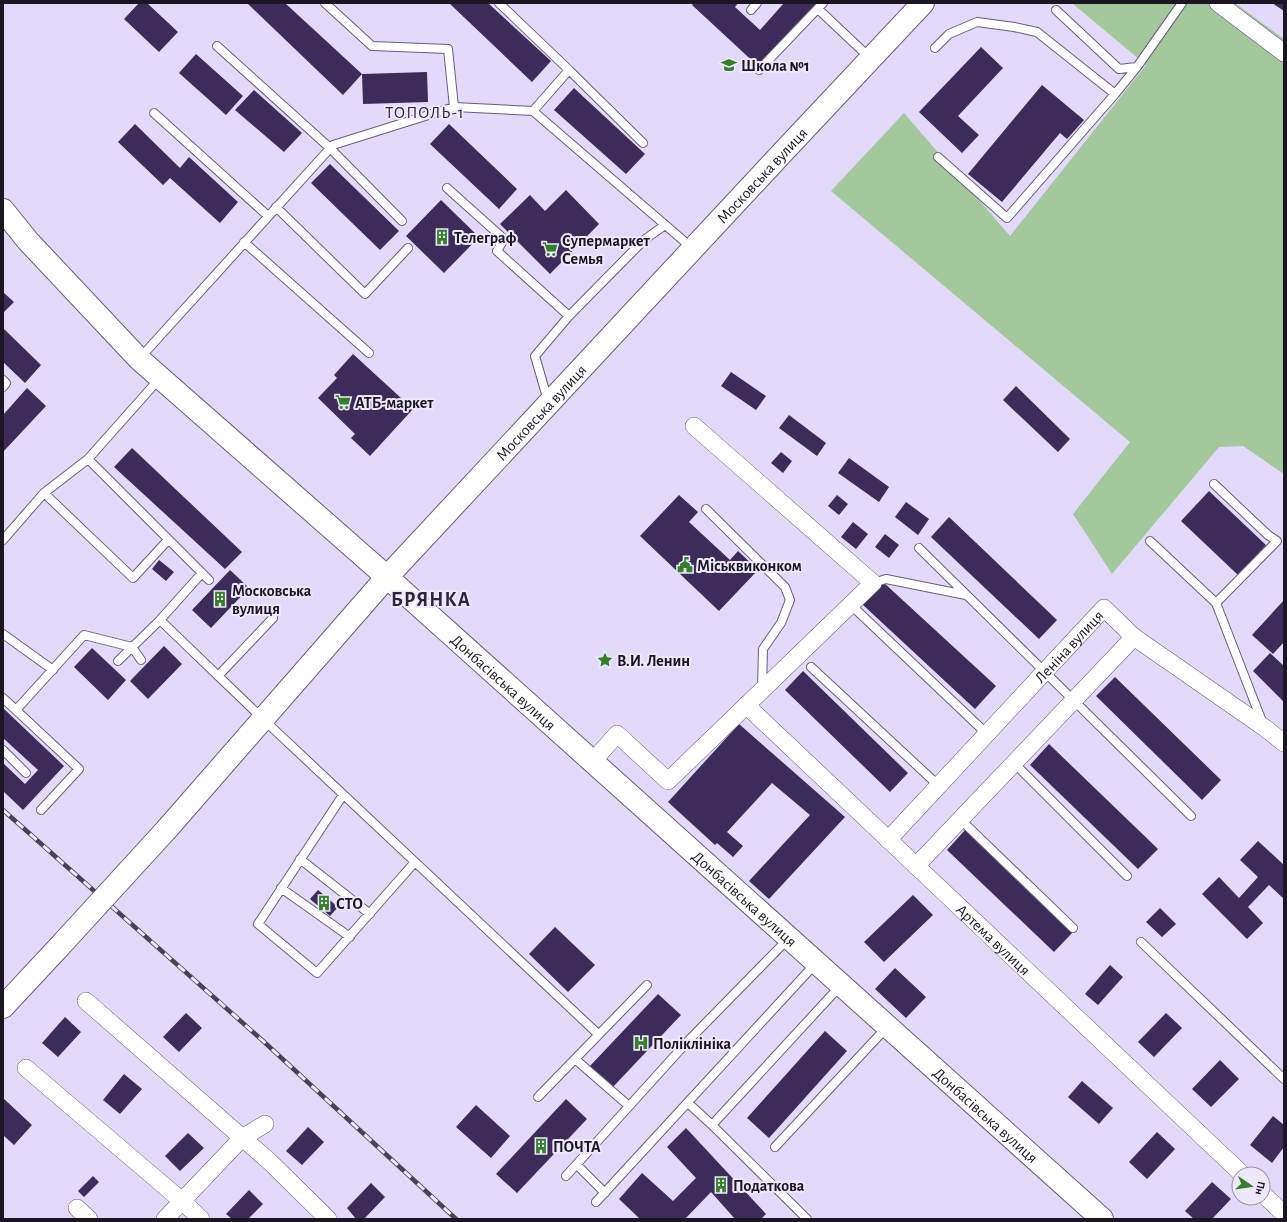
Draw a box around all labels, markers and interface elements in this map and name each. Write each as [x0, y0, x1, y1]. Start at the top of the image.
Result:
school or university icon: Школа №1 [720, 56, 738, 74]
place label: Школа №1 [741, 58, 810, 74]
district label: ТОПОЛЬ-1 [385, 104, 465, 121]
street label: Московська вулиця [714, 125, 811, 227]
building icon: Телеграф [433, 228, 451, 246]
place label: Телеграф [454, 230, 517, 246]
place label: Супермаркет Семья [562, 233, 650, 267]
supermarket icon: Супермаркет Семья [541, 240, 559, 258]
street label: Московська вулиця [493, 362, 590, 464]
supermarket icon: АТБ-маркет [334, 393, 352, 411]
place label: АТБ-маркет [355, 395, 434, 411]
public building icon: Міськвиконком [676, 556, 694, 574]
place label: Міськвиконком [697, 558, 802, 574]
place label: Московська вулиця [232, 583, 312, 618]
building icon: Московська вулиця [211, 590, 229, 608]
district label: БРЯНКА [391, 590, 471, 610]
street label: Леніна вулиця [1032, 607, 1107, 686]
street label: Донбасівська вулиця [448, 632, 559, 734]
place icon: В.И. Ленин [596, 651, 614, 669]
place label: В.И. Ленин [617, 653, 690, 669]
street label: Донбасівська вулиця [689, 848, 800, 950]
building icon: СТО [315, 894, 333, 912]
place label: СТО [336, 896, 363, 912]
street label: Артема вулиця [953, 901, 1033, 979]
hospital icon: Поліклініка [632, 1034, 650, 1052]
place label: Поліклініка [653, 1036, 731, 1052]
street label: Донбасівська вулиця [930, 1065, 1041, 1166]
building icon: ПОЧТА [532, 1137, 550, 1155]
place label: ПОЧТА [553, 1139, 601, 1155]
north arrow [1231, 1166, 1271, 1206]
building icon: Податкова [712, 1176, 730, 1194]
place label: Податкова [733, 1178, 805, 1194]
text: Пн [1253, 1180, 1267, 1196]

